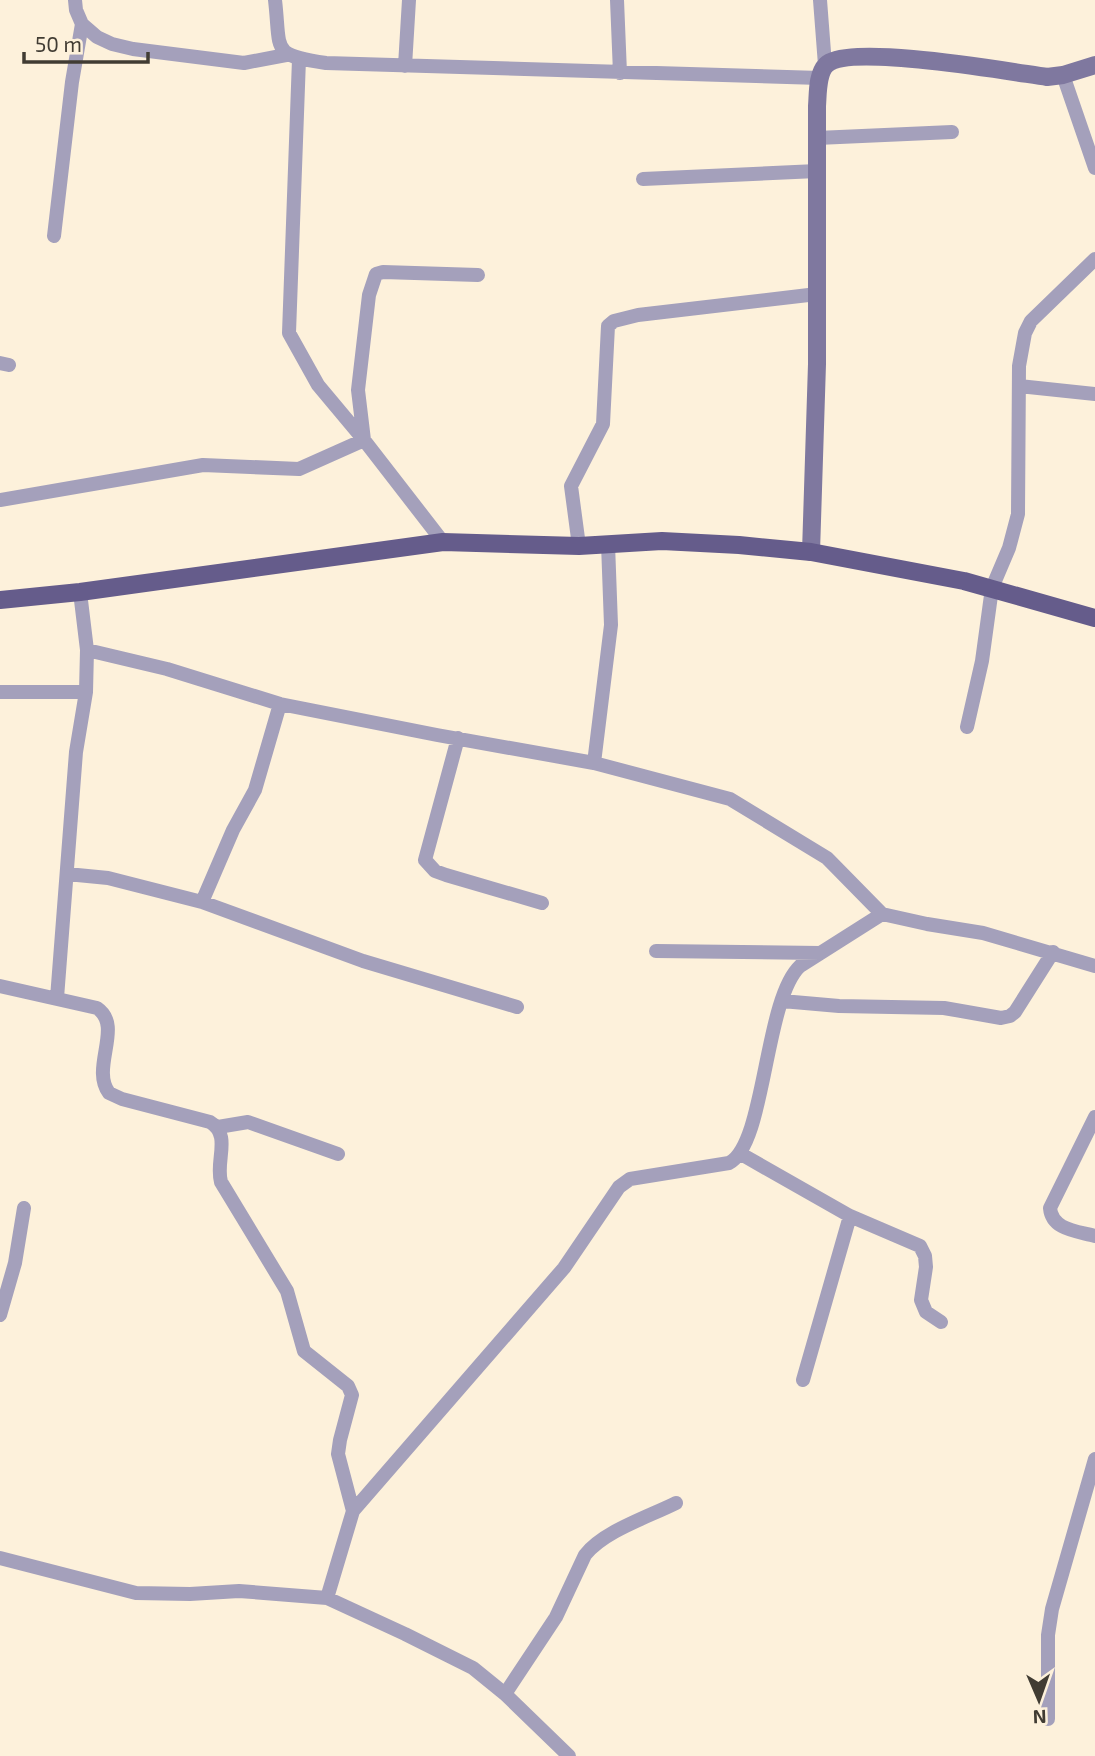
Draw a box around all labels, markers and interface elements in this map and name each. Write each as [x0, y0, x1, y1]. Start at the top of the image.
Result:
scale bar [24, 21, 149, 65]
text: 50 m [35, 31, 82, 56]
north arrow [1004, 1665, 1074, 1735]
text: N [1032, 1706, 1047, 1729]

